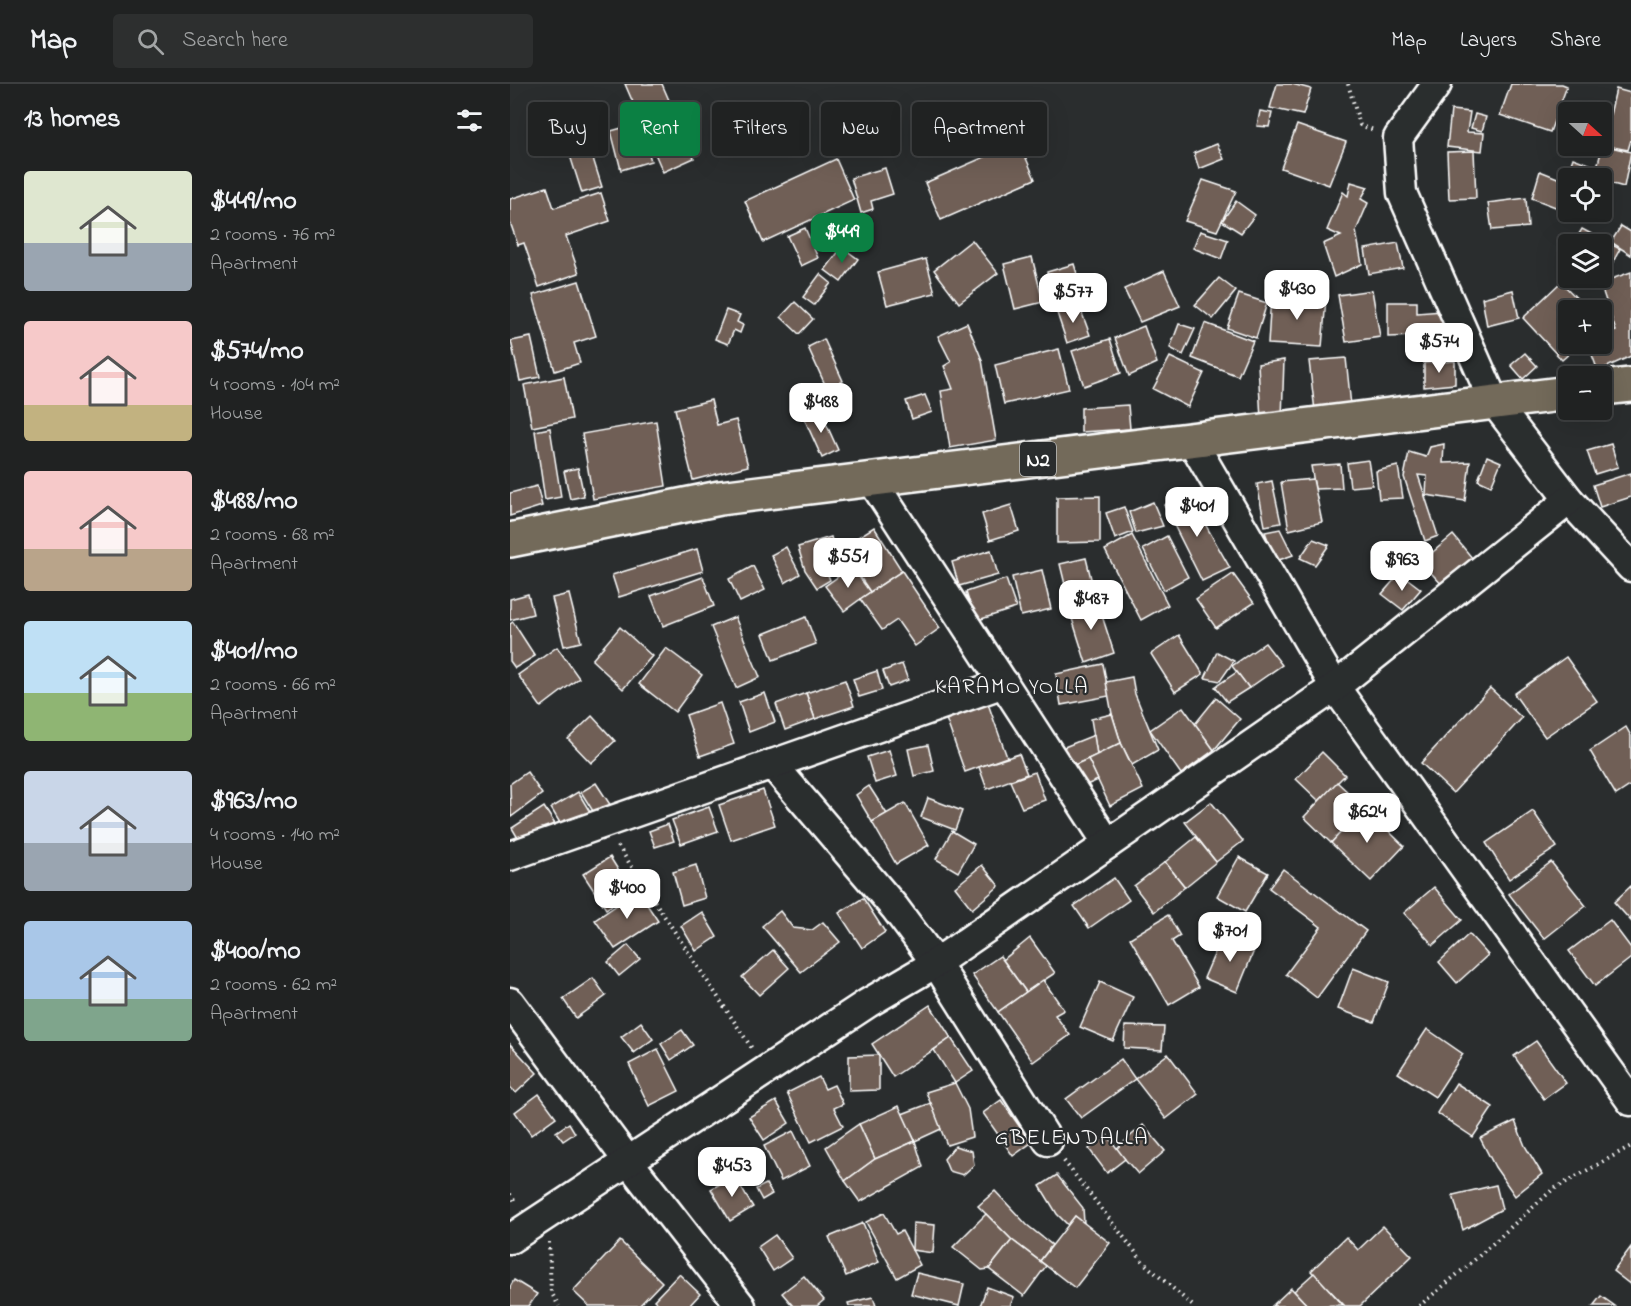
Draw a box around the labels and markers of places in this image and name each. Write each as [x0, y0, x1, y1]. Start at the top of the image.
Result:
pin: $449 [806, 213, 878, 264]
pin: $430 [1261, 270, 1333, 321]
pin: $577 [1037, 273, 1109, 324]
pin: $574 [1403, 323, 1475, 374]
pin: $488 [785, 383, 857, 434]
pin: $401 [1161, 487, 1233, 538]
pin: $551 [812, 538, 884, 589]
pin: $963 [1366, 541, 1438, 592]
pin: $487 [1055, 580, 1127, 631]
pin: $624 [1331, 793, 1403, 844]
pin: $400 [591, 869, 663, 920]
pin: $701 [1194, 912, 1266, 963]
pin: $453 [696, 1147, 768, 1198]

